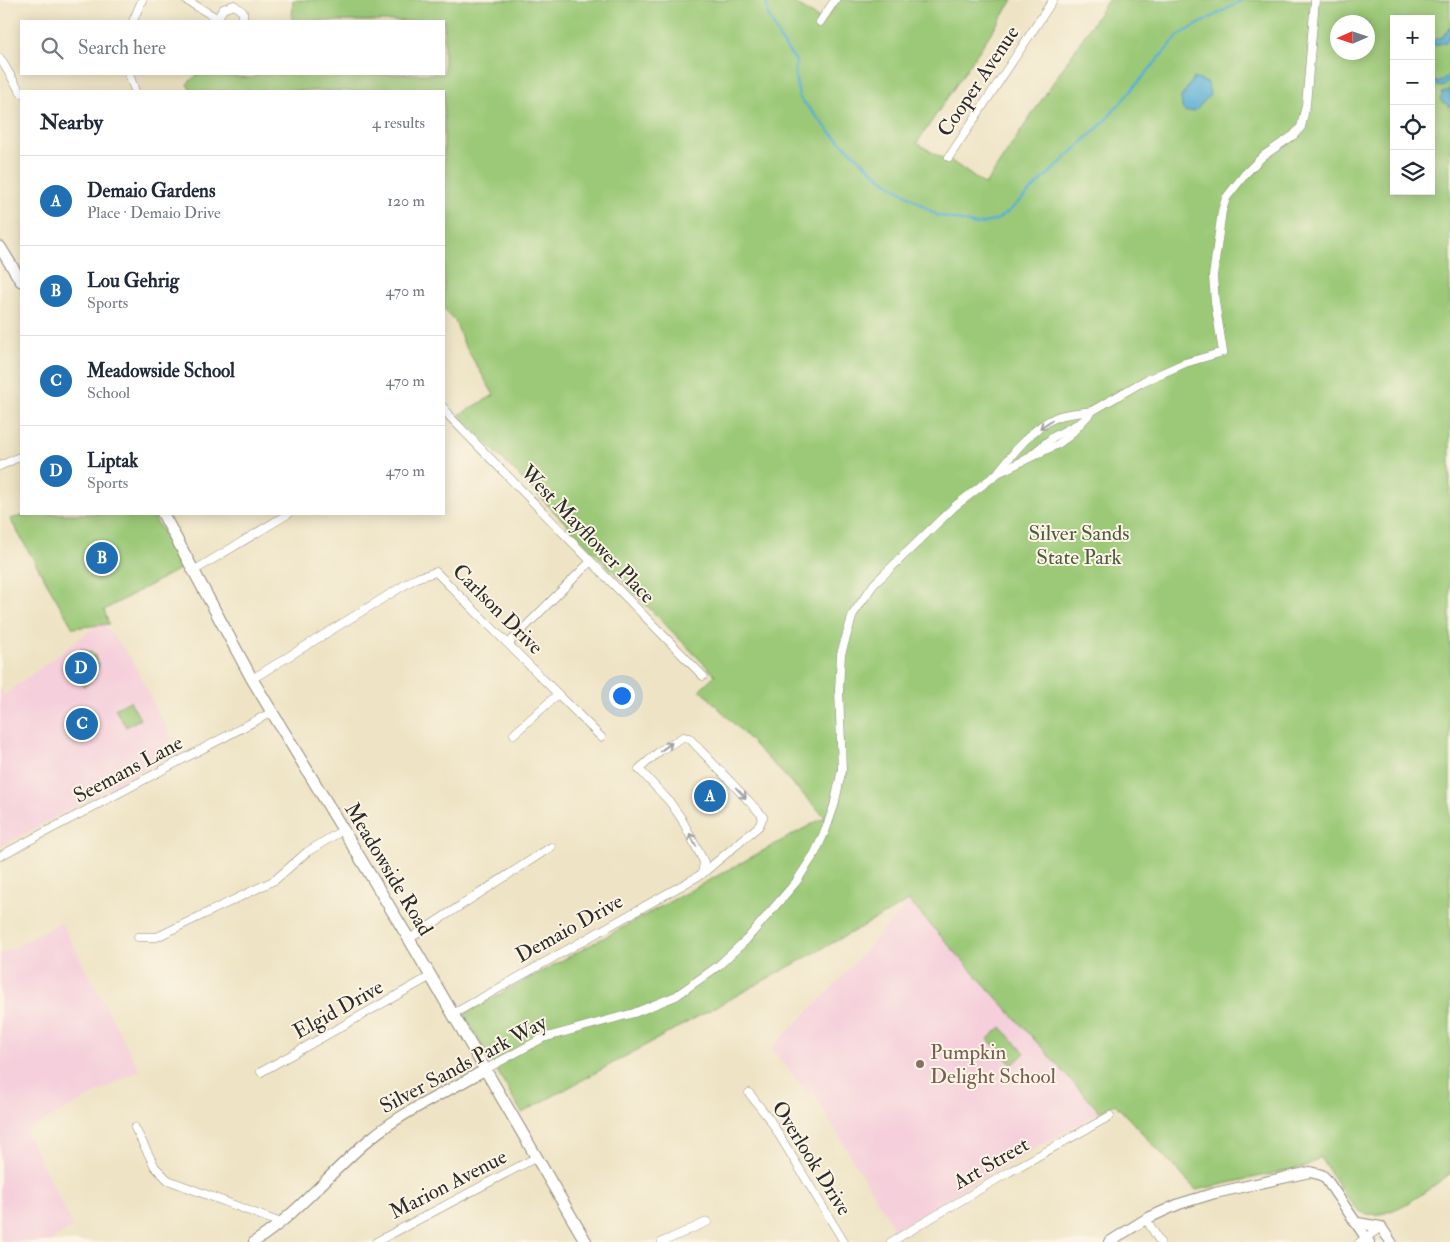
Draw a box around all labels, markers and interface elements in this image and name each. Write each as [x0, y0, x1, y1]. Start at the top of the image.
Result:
north arrow [1330, 15, 1375, 60]
map controls [1390, 15, 1435, 195]
button: + [1390, 15, 1435, 60]
search box [20, 20, 445, 75]
street label: Cooper Avenue [931, 20, 1026, 142]
icon: search [38, 34, 66, 62]
text: Search here [78, 36, 166, 60]
button: − [1390, 60, 1435, 105]
button: locate [1390, 105, 1435, 150]
text: Nearby [40, 109, 103, 136]
text: 4 results [372, 113, 425, 133]
button: layers [1390, 150, 1435, 195]
text: Demaio Gardens [87, 179, 215, 203]
text: A [51, 191, 61, 211]
text: 120 m [387, 191, 425, 211]
text: Place · Demaio Drive [87, 203, 221, 223]
text: Lou Gehrig [87, 269, 179, 293]
text: B [51, 281, 61, 301]
text: 470 m [385, 281, 425, 301]
text: Sports [87, 293, 128, 313]
text: Meadowside School [87, 359, 235, 383]
text: C [50, 371, 62, 391]
text: 470 m [385, 371, 425, 391]
text: School [87, 383, 130, 403]
one-way arrow [1039, 419, 1053, 429]
text: Liptak [87, 449, 138, 473]
street label: West Mayflower Place [514, 458, 661, 610]
text: D [49, 461, 63, 481]
text: 470 m [385, 461, 425, 481]
text: Sports [87, 473, 128, 493]
park label: Silver Sands State Park [1029, 520, 1130, 571]
pin: B [86, 539, 118, 577]
street label: Carlson Drive [446, 558, 549, 661]
pin: D [65, 649, 97, 687]
your location [609, 683, 635, 709]
pin: C [66, 705, 98, 743]
street label: Seemans Lane [69, 729, 188, 810]
one-way arrow [659, 742, 673, 752]
pin: A [694, 777, 726, 815]
one-way arrow [735, 786, 747, 799]
street label: Meadowside Road [338, 798, 439, 941]
one-way arrow [688, 833, 697, 848]
street label: Demaio Drive [511, 888, 628, 969]
street label: Elgid Drive [288, 973, 388, 1045]
street label: Silver Sands Park Way [375, 1009, 552, 1120]
place label: Pumpkin Delight School [930, 1039, 1057, 1090]
marker: Pumpkin Delight School [914, 1058, 926, 1070]
street label: Overlook Drive [766, 1096, 858, 1221]
street label: Art Street [948, 1131, 1034, 1196]
street label: Marion Avenue [385, 1143, 512, 1226]

